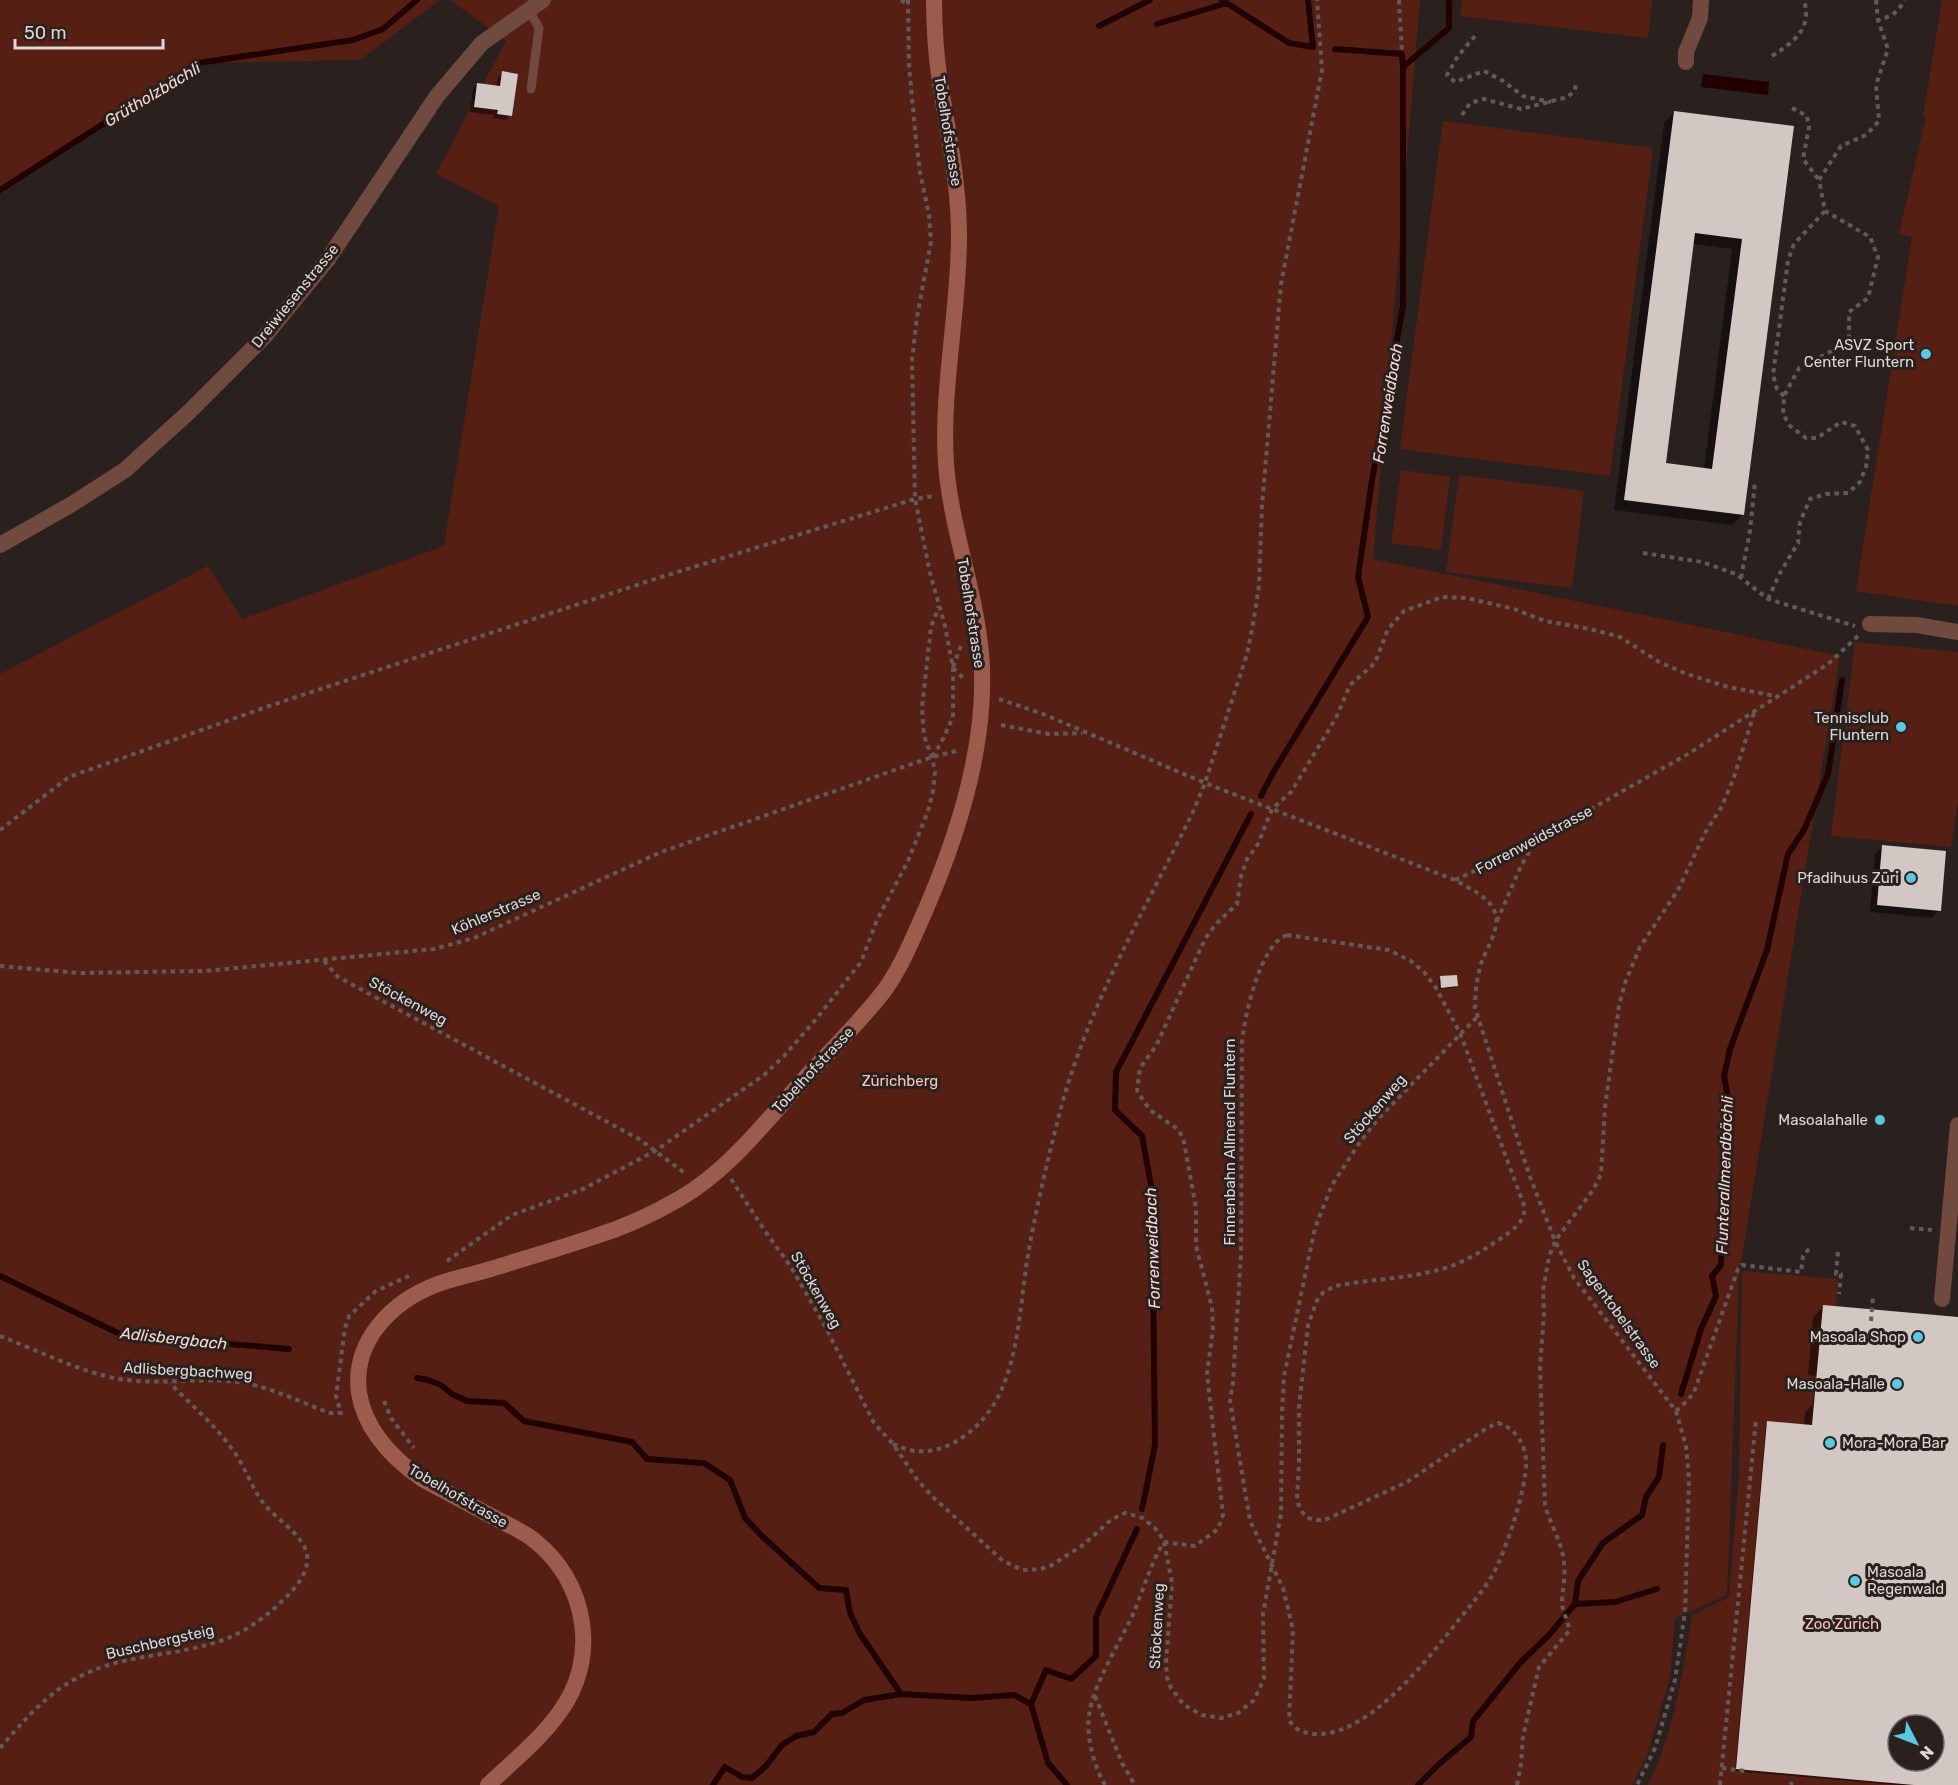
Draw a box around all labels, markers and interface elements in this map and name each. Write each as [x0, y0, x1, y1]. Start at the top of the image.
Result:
scale bar [15, 12, 164, 50]
text: 50 m [24, 22, 67, 44]
water label: Grütholzbächli [101, 58, 205, 131]
street label: Tobelhofstrasse [930, 75, 966, 187]
street label: Dreiwiesenstrasse [248, 241, 342, 351]
place label: ASVZ Sport Center Fluntern [1804, 336, 1914, 371]
water label: Forrenweidbach [1369, 342, 1406, 464]
marker: ASVZ Sport Center Fluntern [1919, 347, 1933, 361]
street label: Tobelhofstrasse [953, 557, 989, 669]
place label: Tennisclub Fluntern [1814, 709, 1889, 744]
marker: Tennisclub Fluntern [1894, 720, 1908, 734]
street label: Forrenweidstrasse [1473, 802, 1595, 878]
place label: Pfadihuus Züri [1797, 869, 1899, 887]
marker: Pfadihuus Züri [1904, 871, 1918, 885]
street label: Köhlerstrasse [449, 885, 543, 939]
street label: Stöckenweg [366, 973, 450, 1029]
street label: Tobelhofstrasse [768, 1023, 858, 1117]
street label: Finnenbahn Allmend Fluntern [1221, 1038, 1239, 1246]
street label: Stöckenweg [1340, 1071, 1410, 1147]
park label: Zürichberg [862, 1072, 938, 1090]
water label: Flunterallmendbächli [1712, 1094, 1737, 1255]
place label: Masoalahalle [1778, 1111, 1868, 1129]
marker: Masoalahalle [1873, 1113, 1887, 1127]
water label: Forrenweidbach [1141, 1187, 1164, 1309]
street label: Stöckenweg [787, 1248, 845, 1332]
street label: Sagentobelstrasse [1573, 1256, 1665, 1372]
water label: Adlisbergbach [119, 1323, 228, 1354]
place label: Masoala Shop [1810, 1328, 1906, 1346]
marker: Masoala Shop [1911, 1330, 1925, 1344]
street label: Adlisbergbachweg [123, 1359, 253, 1383]
place label: Masoala-Halle [1787, 1375, 1885, 1393]
marker: Masoala-Halle [1890, 1377, 1904, 1391]
place label: Mora-Mora Bar [1842, 1434, 1946, 1452]
marker: Mora-Mora Bar [1823, 1436, 1837, 1450]
street label: Tobelhofstrasse [405, 1460, 511, 1532]
place label: Masoala Regenwald [1867, 1563, 1944, 1598]
marker: Masoala Regenwald [1848, 1574, 1862, 1588]
street label: Stöckenweg [1146, 1583, 1168, 1669]
park label: Zoo Zürich [1805, 1615, 1879, 1633]
street label: Buschbergsteig [104, 1621, 216, 1663]
north arrow [1886, 1713, 1946, 1773]
text: N [1916, 1742, 1938, 1763]

